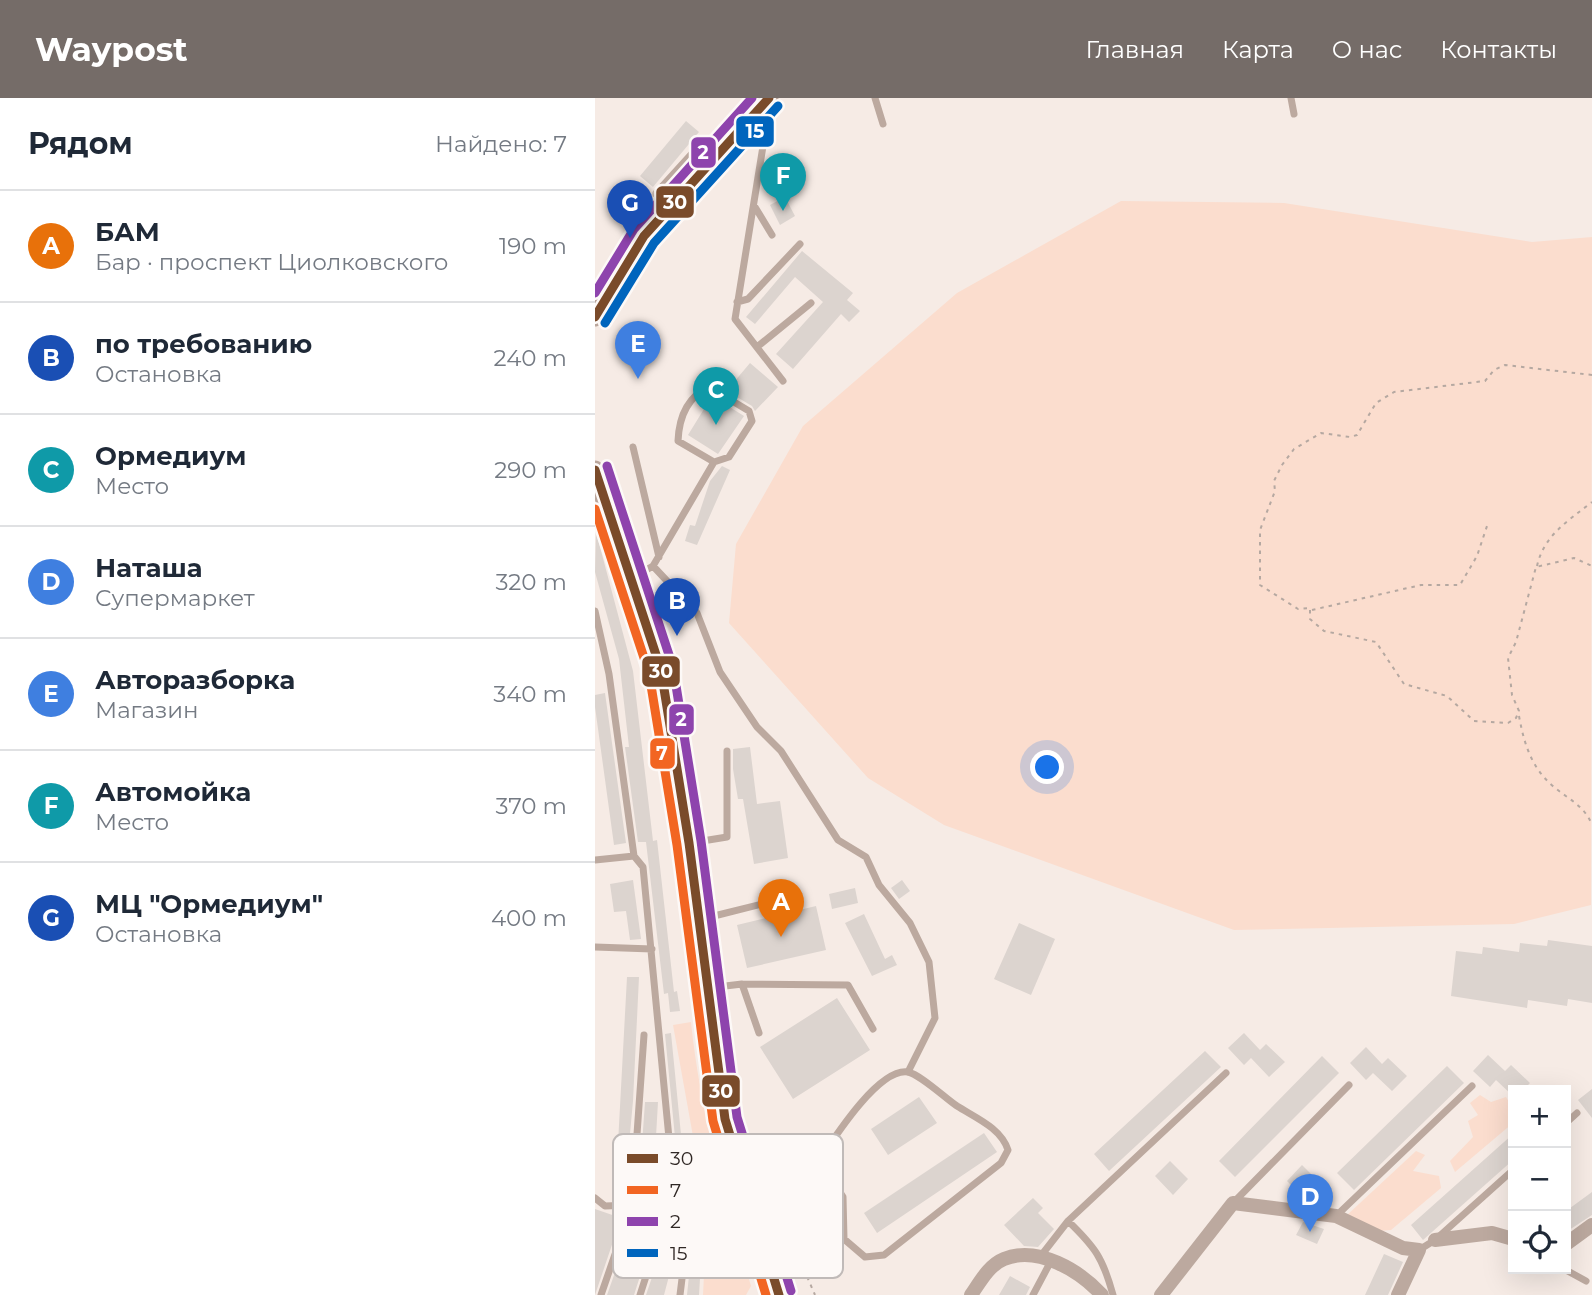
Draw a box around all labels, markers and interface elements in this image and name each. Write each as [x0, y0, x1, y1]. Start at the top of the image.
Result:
text: Waypost [35, 29, 188, 69]
text: Главная [1086, 35, 1184, 64]
text: Карта [1222, 35, 1294, 64]
text: О нас [1332, 35, 1402, 64]
text: Контакты [1440, 35, 1557, 64]
line badge: 15 [735, 115, 775, 148]
text: 15 [746, 120, 764, 143]
text: Рядом [28, 125, 133, 162]
text: Найдено: 7 [435, 130, 567, 158]
line badge: 2 [690, 136, 717, 169]
text: 2 [697, 141, 709, 164]
pin: F [760, 153, 806, 211]
pin: G [607, 180, 653, 238]
line badge: 30 [655, 185, 695, 219]
text: 30 [662, 191, 687, 214]
text: БАМ [95, 216, 160, 248]
text: A [42, 232, 60, 260]
text: 190 m [499, 232, 567, 260]
text: Бар · проспект Циолковского [95, 248, 448, 276]
pin: E [615, 321, 661, 379]
text: по требованию [95, 328, 312, 360]
text: B [42, 344, 60, 372]
text: 240 m [494, 344, 567, 372]
text: Остановка [95, 360, 222, 388]
pin: C [693, 367, 739, 425]
text: Ормедиум [95, 440, 247, 472]
text: C [43, 456, 59, 484]
text: 290 m [494, 456, 567, 484]
text: Место [95, 472, 169, 500]
text: Наташа [95, 552, 203, 584]
text: D [42, 568, 61, 596]
text: 320 m [495, 568, 567, 596]
pin: B [654, 578, 700, 636]
text: Супермаркет [95, 584, 255, 612]
line badge: 30 [641, 655, 681, 688]
text: 30 [648, 660, 673, 683]
text: Авторазборка [95, 664, 295, 696]
text: E [43, 680, 59, 708]
text: 340 m [493, 680, 567, 708]
text: Магазин [95, 696, 199, 724]
line badge: 2 [668, 703, 695, 736]
text: 2 [675, 708, 687, 731]
line badge: 7 [649, 737, 676, 770]
text: 7 [656, 742, 668, 765]
your location [1030, 750, 1064, 784]
text: Автомойка [95, 776, 251, 808]
text: F [44, 792, 58, 820]
text: 370 m [496, 792, 567, 820]
text: Место [95, 808, 169, 836]
pin: A [758, 879, 804, 937]
text: МЦ "Ормедиум" [95, 888, 323, 920]
text: G [42, 904, 60, 932]
text: 400 m [491, 904, 567, 932]
text: Остановка [95, 920, 222, 948]
line badge: 30 [701, 1074, 741, 1108]
text: 30 [708, 1080, 733, 1103]
map controls [1508, 1085, 1571, 1274]
button: + [1508, 1085, 1571, 1148]
legend [613, 1134, 843, 1278]
text: 30 [670, 1147, 693, 1170]
button: − [1508, 1148, 1571, 1211]
pin: D [1287, 1174, 1333, 1232]
text: 7 [670, 1179, 681, 1202]
text: 2 [670, 1210, 681, 1233]
button: locate [1508, 1211, 1571, 1274]
text: 15 [670, 1242, 688, 1265]

